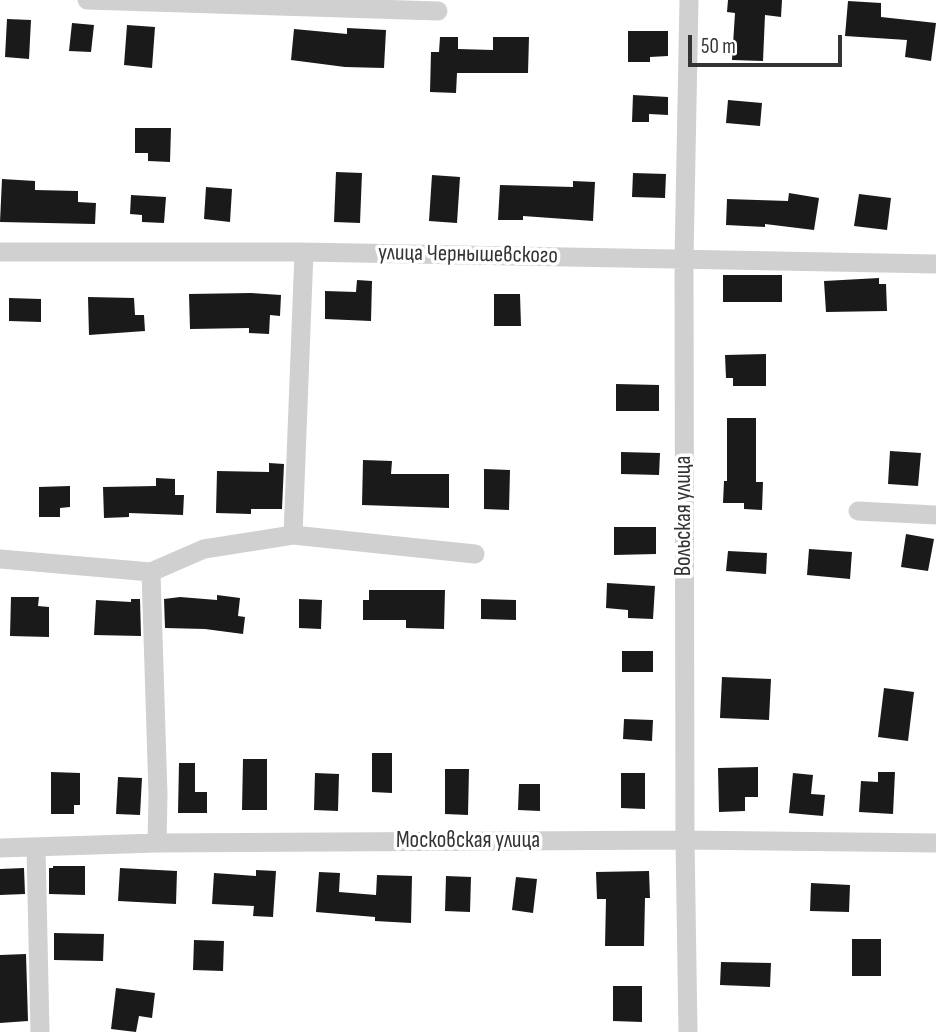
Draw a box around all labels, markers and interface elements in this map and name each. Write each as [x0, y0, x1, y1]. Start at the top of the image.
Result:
scale bar [691, 21, 845, 65]
text: 50 m [701, 34, 736, 59]
street label: улица Чернышевского [378, 240, 558, 270]
street label: Вольская улица [670, 456, 698, 576]
street label: Московская улица [396, 827, 540, 855]

